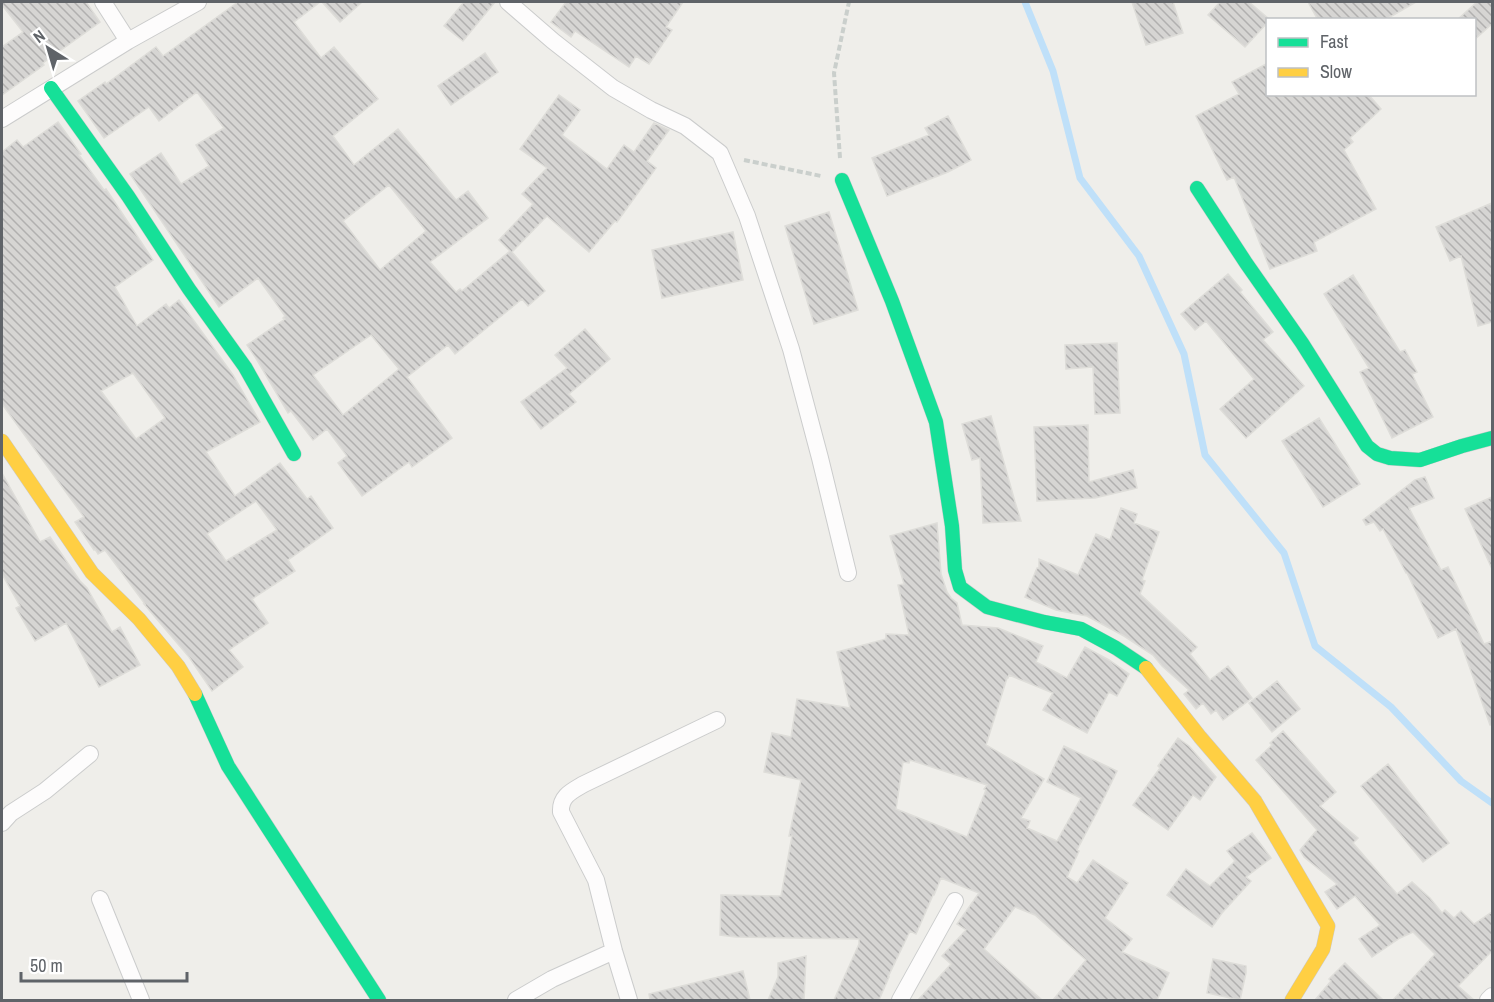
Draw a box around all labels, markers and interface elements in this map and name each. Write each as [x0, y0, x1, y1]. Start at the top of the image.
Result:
north arrow [18, 18, 78, 78]
legend [1266, 18, 1476, 96]
text: N [29, 24, 49, 48]
text: Fast [1320, 29, 1348, 54]
text: Slow [1320, 59, 1352, 84]
scale bar [21, 945, 188, 983]
text: 50 m [30, 953, 63, 978]

